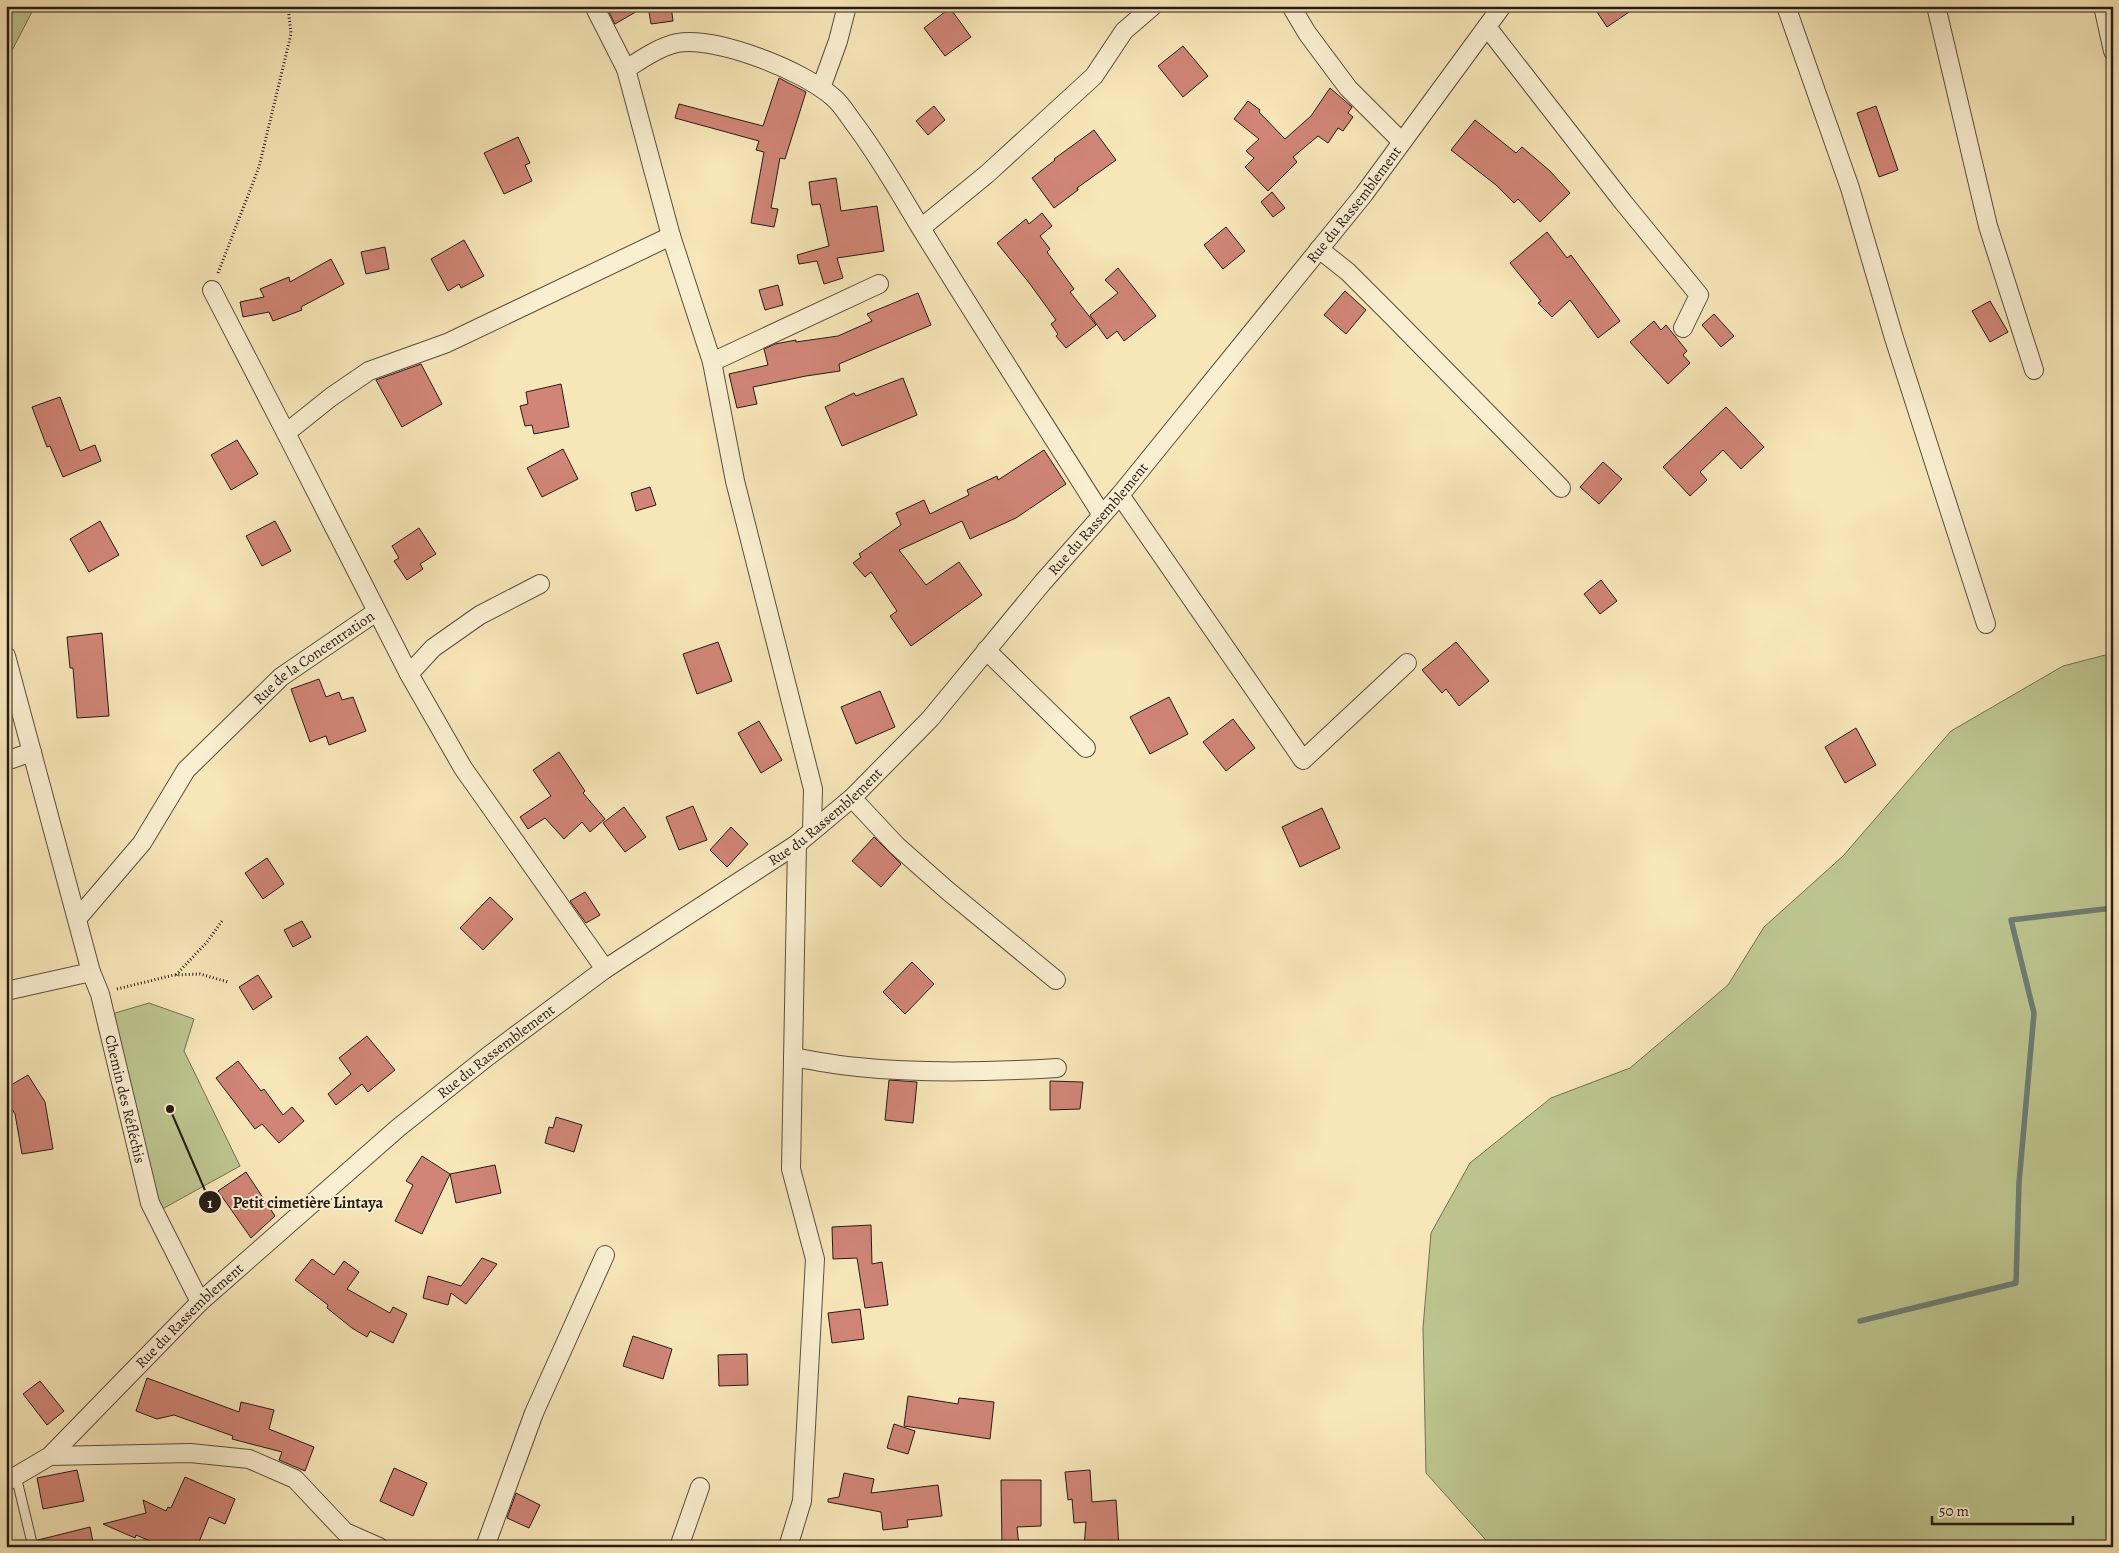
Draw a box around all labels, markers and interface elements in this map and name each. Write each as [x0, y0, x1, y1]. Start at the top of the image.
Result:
street label: Rue du Rassemblement [1302, 142, 1406, 267]
street label: Rue du Rassemblement [1044, 458, 1153, 579]
street label: Rue de la Concentration [249, 606, 378, 709]
street label: Rue du Rassemblement [764, 763, 887, 870]
street label: Rue du Rassemblement [433, 1000, 559, 1103]
street label: Chemin des Réfléchis [100, 1033, 150, 1165]
callout: Petit cimetière Lintaya [198, 1187, 393, 1218]
text: Petit cimetière Lintaya [233, 1192, 383, 1214]
text: 1 [207, 1193, 213, 1213]
street label: Rue du Rassemblement [131, 1258, 248, 1373]
scale bar [1932, 1493, 2073, 1525]
text: 50 m [1939, 1501, 1969, 1521]

